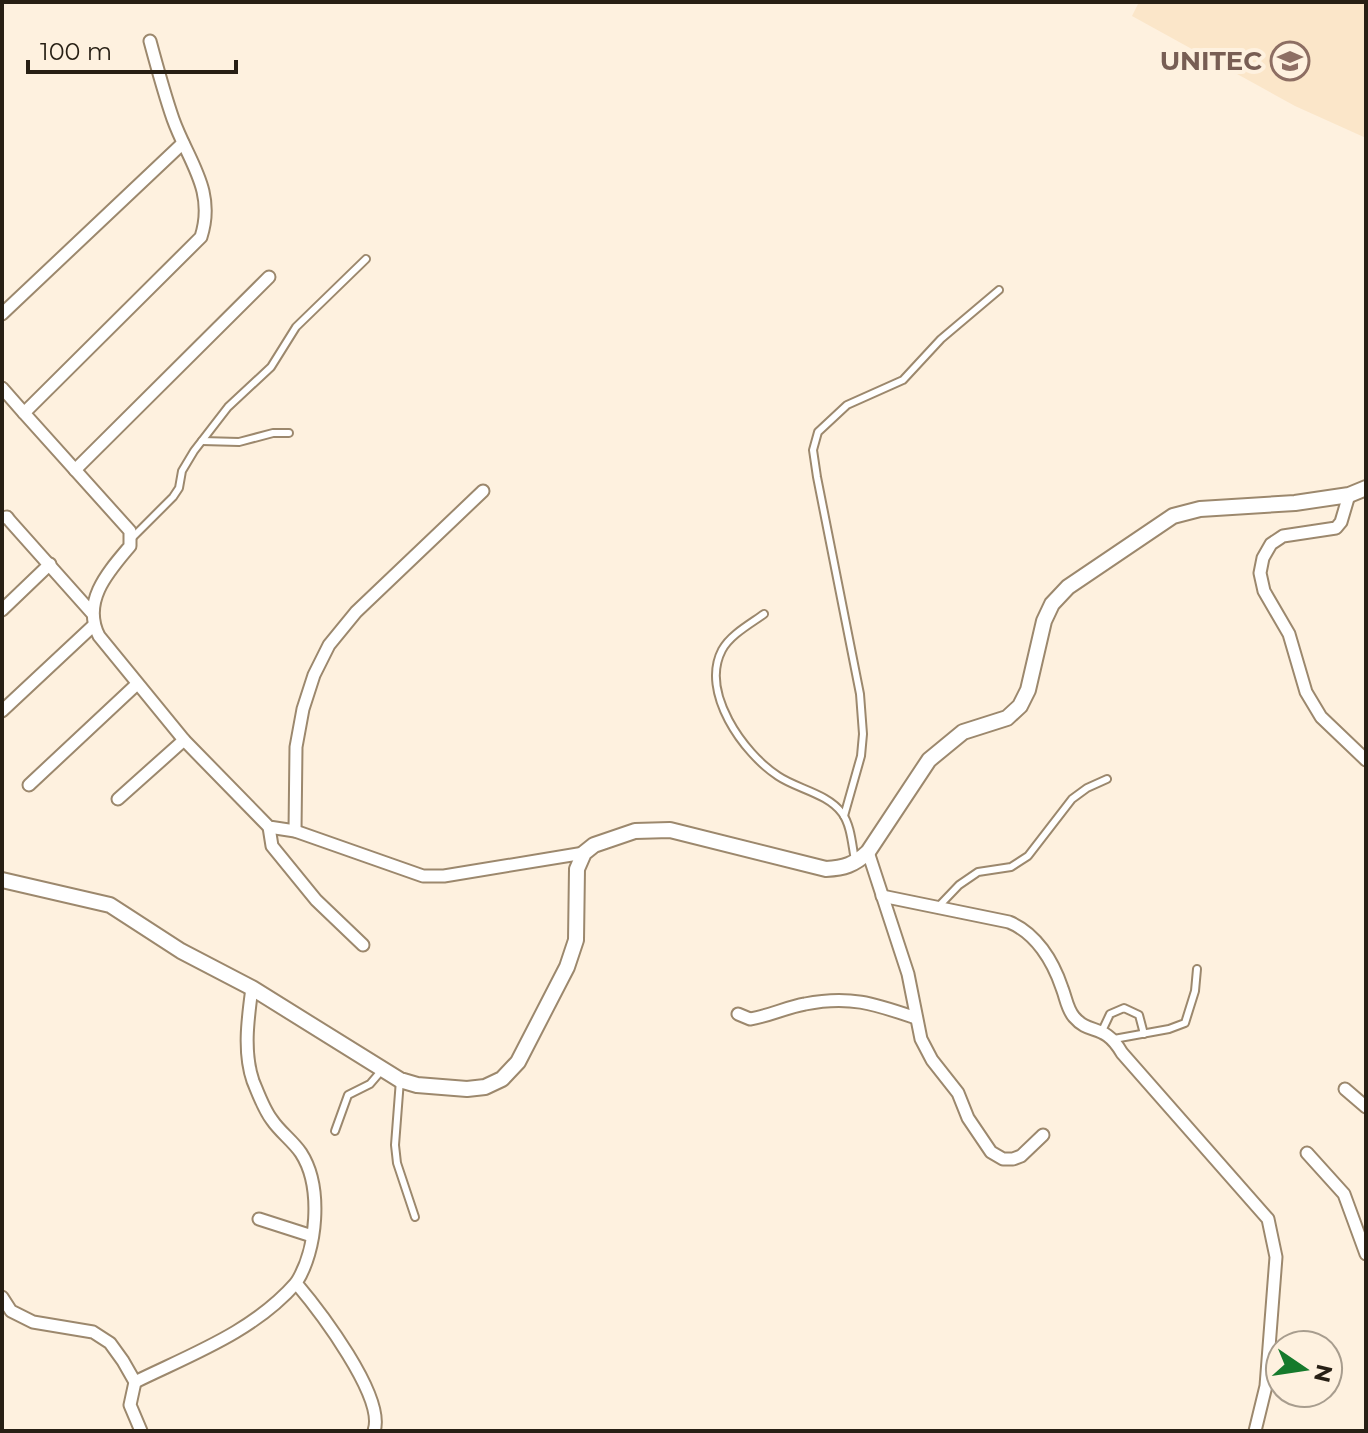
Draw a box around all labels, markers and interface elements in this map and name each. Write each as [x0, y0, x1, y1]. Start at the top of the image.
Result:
scale bar [28, 24, 236, 74]
text: 100 m [40, 37, 112, 66]
school or university icon: UNITEC [1269, 40, 1311, 82]
place label: UNITEC [1160, 45, 1262, 77]
north arrow [1264, 1329, 1344, 1409]
text: N [1308, 1362, 1338, 1385]

